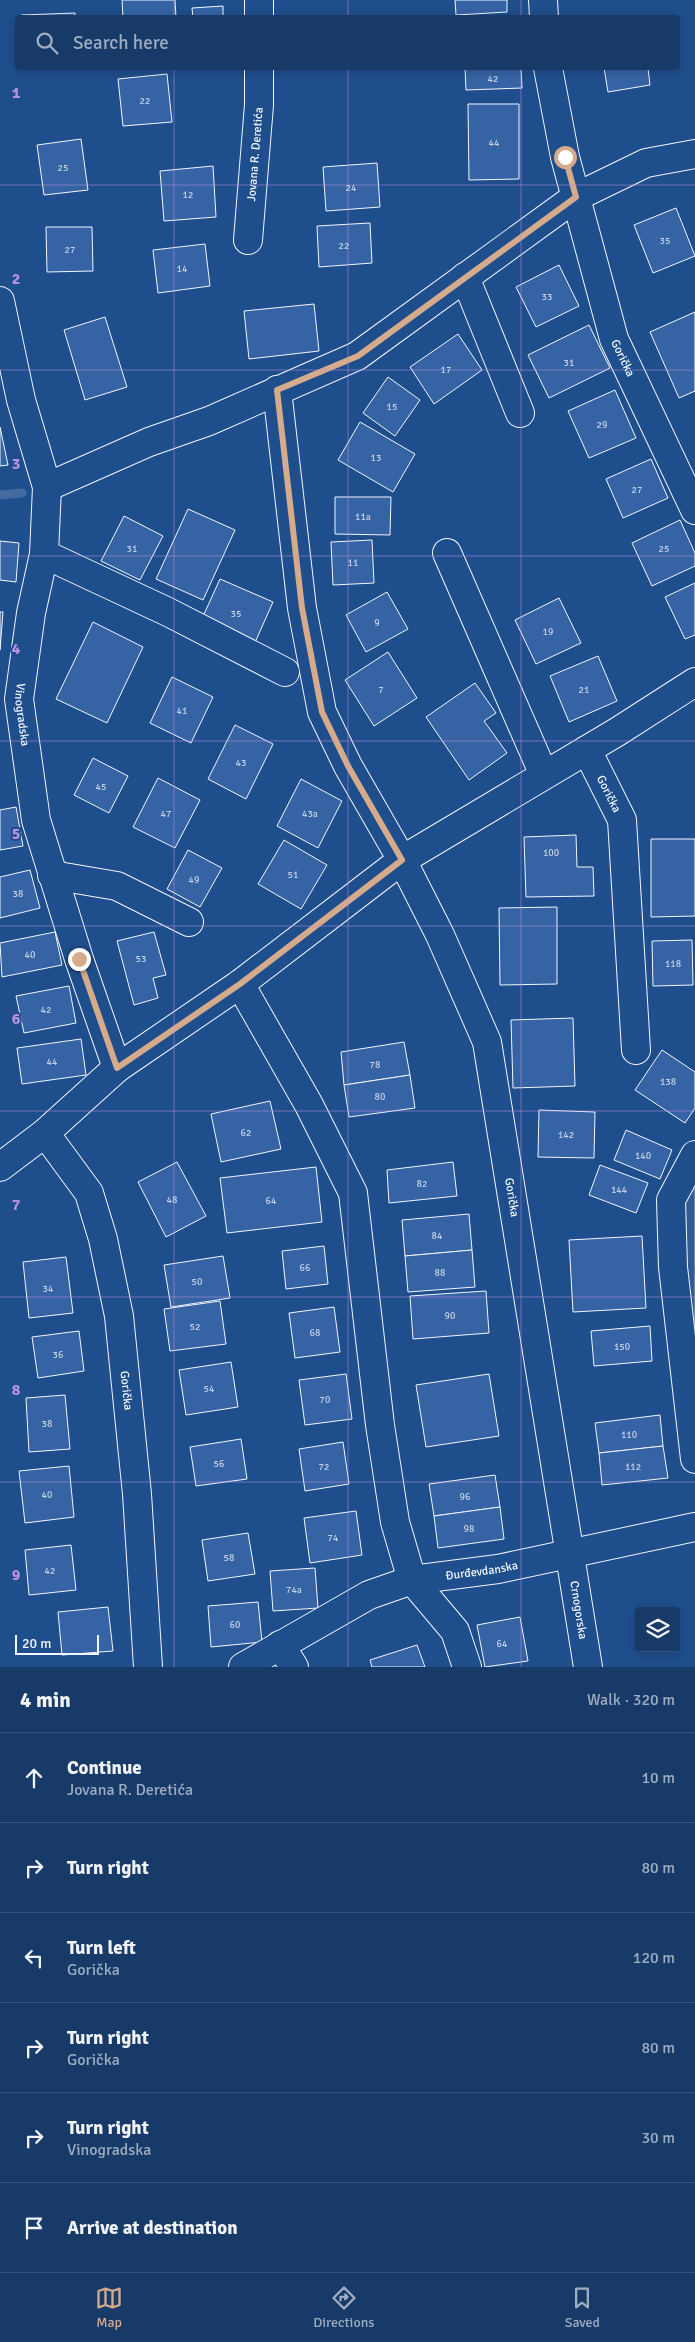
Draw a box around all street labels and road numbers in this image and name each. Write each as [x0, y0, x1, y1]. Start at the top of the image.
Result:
street label: Jovana R. Deretića [244, 107, 267, 202]
street label: Gorička [607, 337, 638, 379]
street label: Vinogradska [11, 682, 33, 747]
street label: Gorička [593, 773, 624, 815]
street label: Gorička [501, 1177, 522, 1218]
street label: Gorička [117, 1370, 135, 1411]
street label: Đurđevdanska [445, 1558, 519, 1584]
street label: Crnogorska [566, 1580, 590, 1640]

